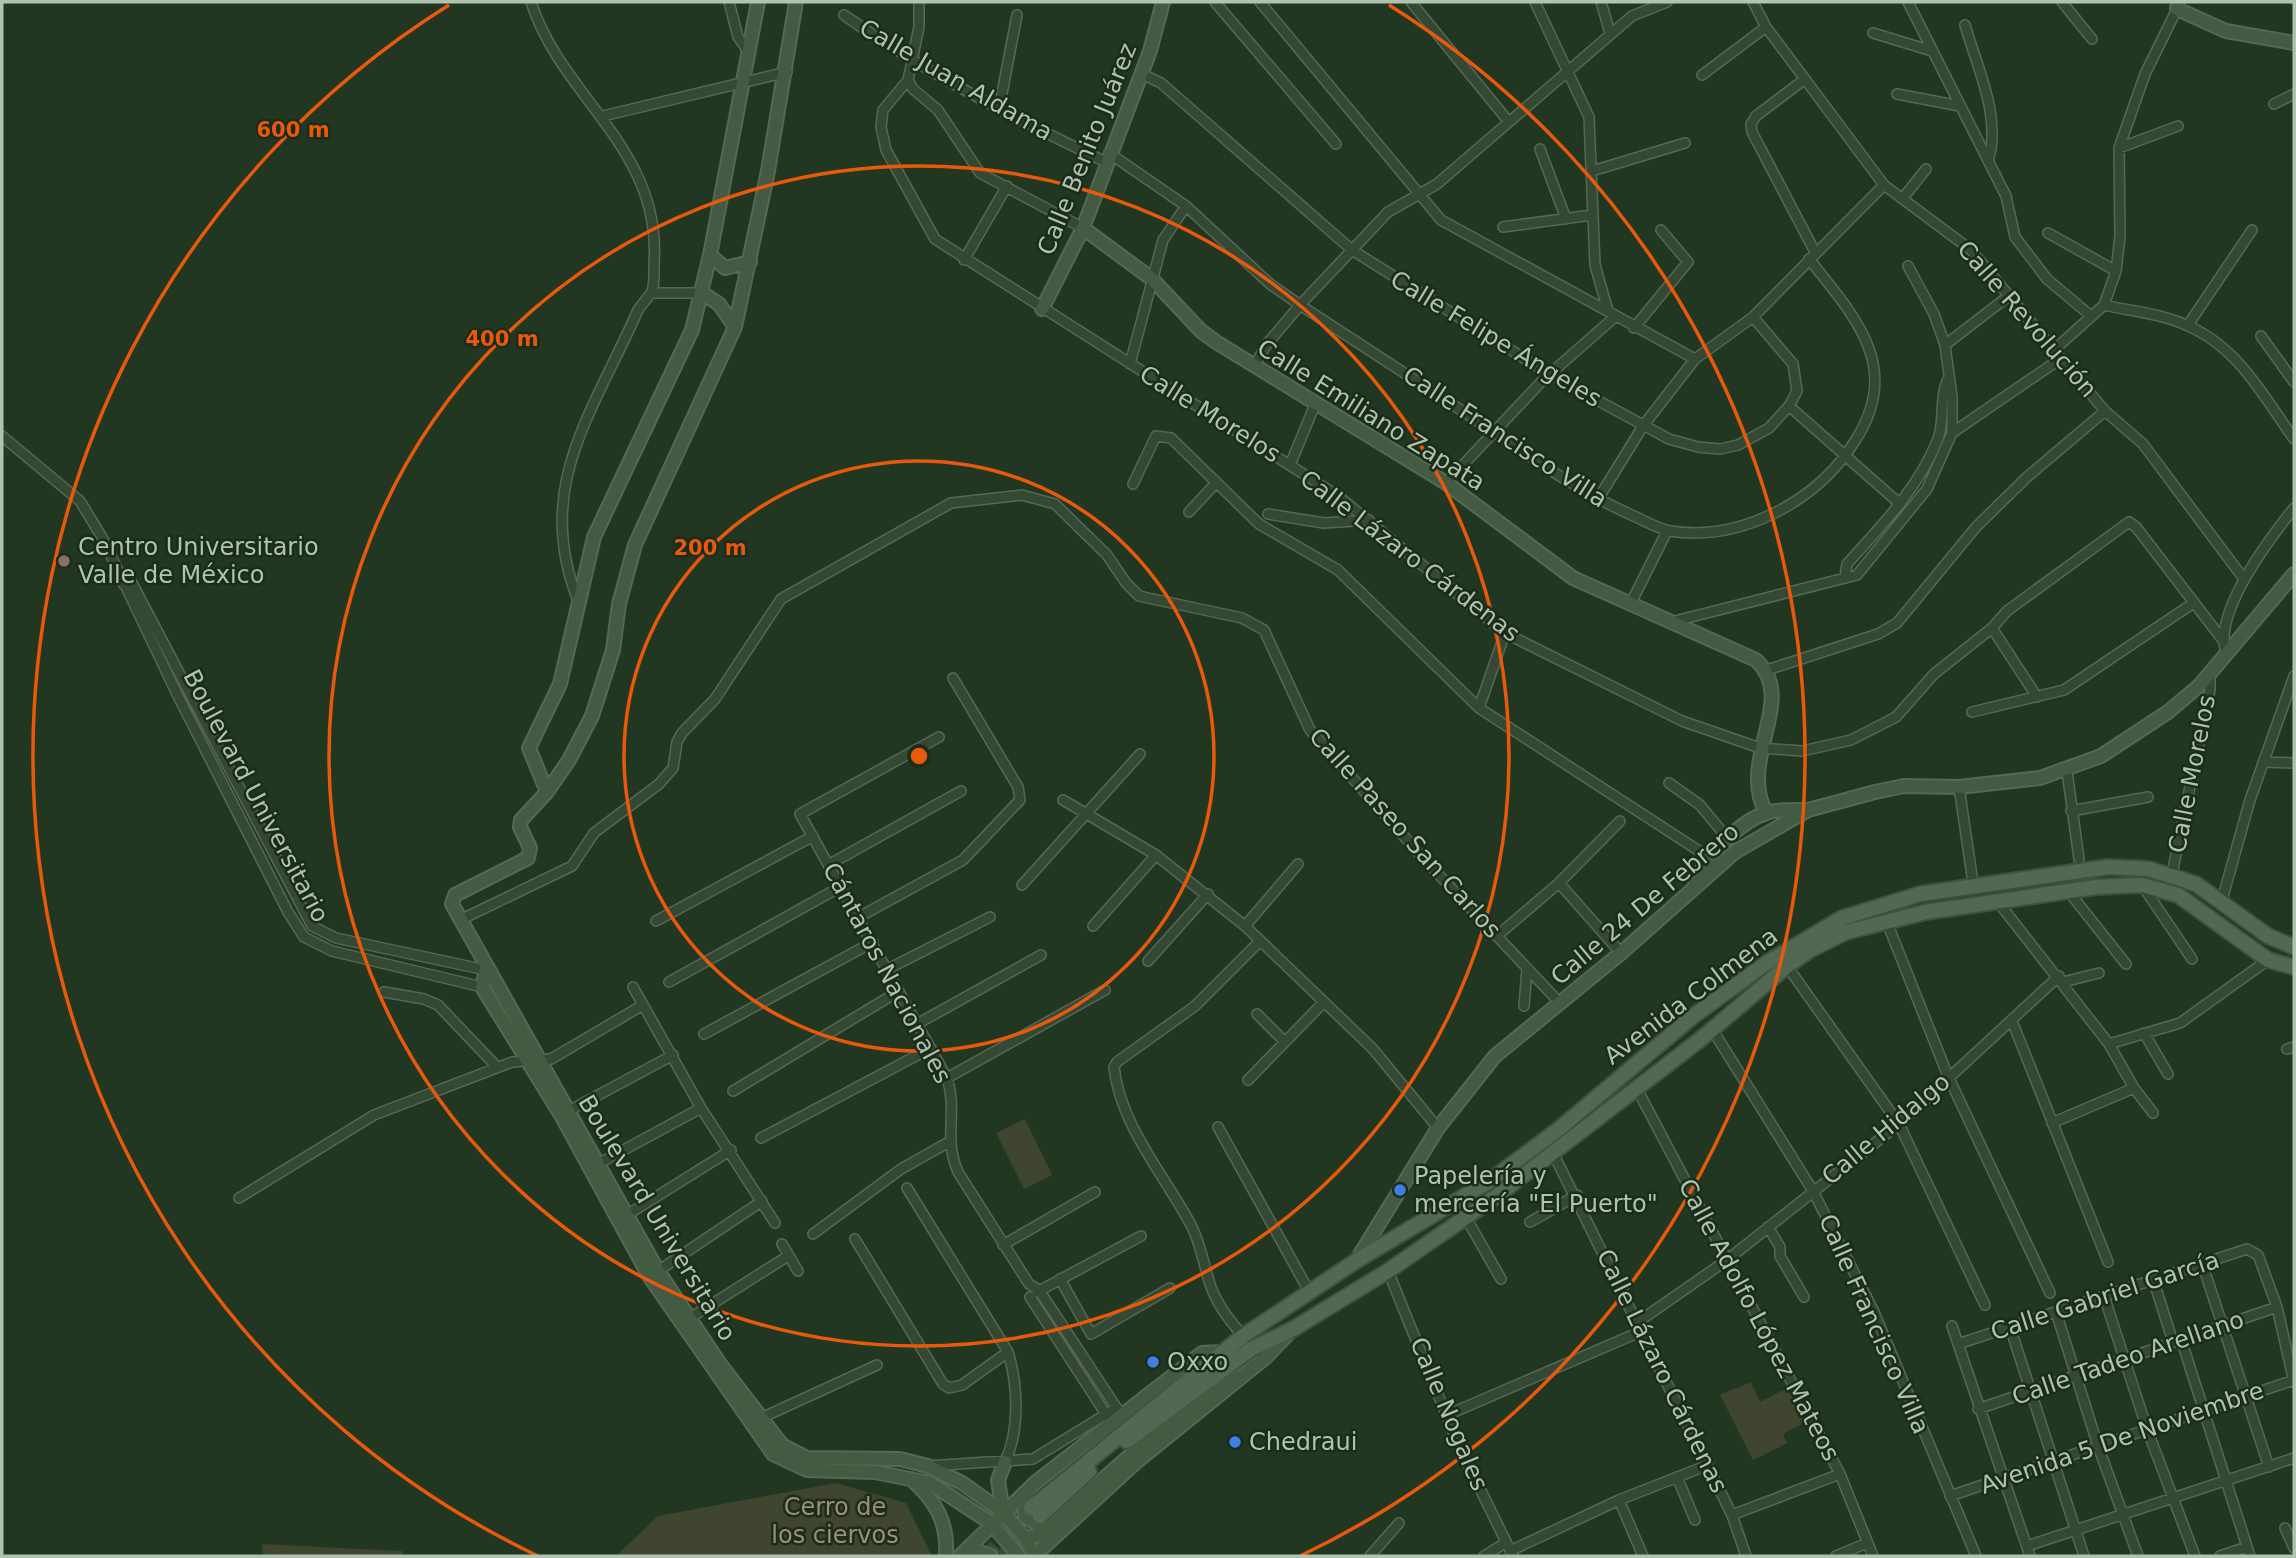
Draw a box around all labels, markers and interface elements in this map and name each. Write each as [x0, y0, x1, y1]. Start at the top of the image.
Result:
street label: Calle Juan Aldama [855, 13, 1057, 147]
street label: Calle Benito Juárez [1032, 39, 1142, 259]
text: 600 m [256, 118, 330, 142]
street label: Calle Revolución [1951, 235, 2103, 403]
street label: Calle Felipe Ángeles [1386, 264, 1607, 413]
text: 400 m [465, 327, 539, 351]
street label: Calle Emiliano Zapata [1252, 333, 1490, 497]
street label: Calle Morelos [1135, 360, 1285, 468]
street label: Calle Francisco Villa [1398, 361, 1612, 513]
street label: Calle Lázaro Cárdenas [1295, 464, 1525, 648]
place label: Centro Universitario Valle de México [78, 533, 319, 589]
text: 200 m [673, 536, 747, 560]
marker: Centro Universitario Valle de México [56, 553, 72, 569]
street label: Boulevard Universitario [177, 665, 335, 927]
street label: Calle Morelos [2163, 693, 2221, 855]
street label: Calle Paseo San Carlos [1303, 722, 1507, 944]
centre of rings [907, 744, 931, 768]
street label: Calle 24 De Febrero [1545, 817, 1745, 991]
street label: Cántaros Nacionales [817, 858, 957, 1088]
street label: Avenida Colmena [1599, 922, 1783, 1070]
street label: Calle Hidalgo [1816, 1067, 1956, 1191]
street label: Boulevard Universitario [572, 1090, 742, 1346]
place label: Papelería y mercería "El Puerto" [1414, 1162, 1658, 1218]
street label: Calle Adolfo López Mateos [1673, 1174, 1845, 1466]
marker: Papelería y mercería "El Puerto" [1392, 1182, 1408, 1198]
street label: Calle Francisco Villa [1813, 1210, 1935, 1438]
street label: Calle Lázaro Cárdenas [1591, 1245, 1733, 1497]
street label: Calle Gabriel García [1987, 1246, 2223, 1346]
street label: Calle Tadeo Arellano [2008, 1305, 2248, 1411]
street label: Calle Nogales [1404, 1333, 1494, 1495]
place label: Oxxo [1167, 1348, 1228, 1376]
marker: Oxxo [1145, 1354, 1161, 1370]
street label: Avenida 5 De Noviembre [1976, 1376, 2268, 1500]
place label: Chedraui [1249, 1428, 1357, 1456]
marker: Chedraui [1227, 1434, 1243, 1450]
park label: Cerro de los ciervos [771, 1493, 899, 1549]

